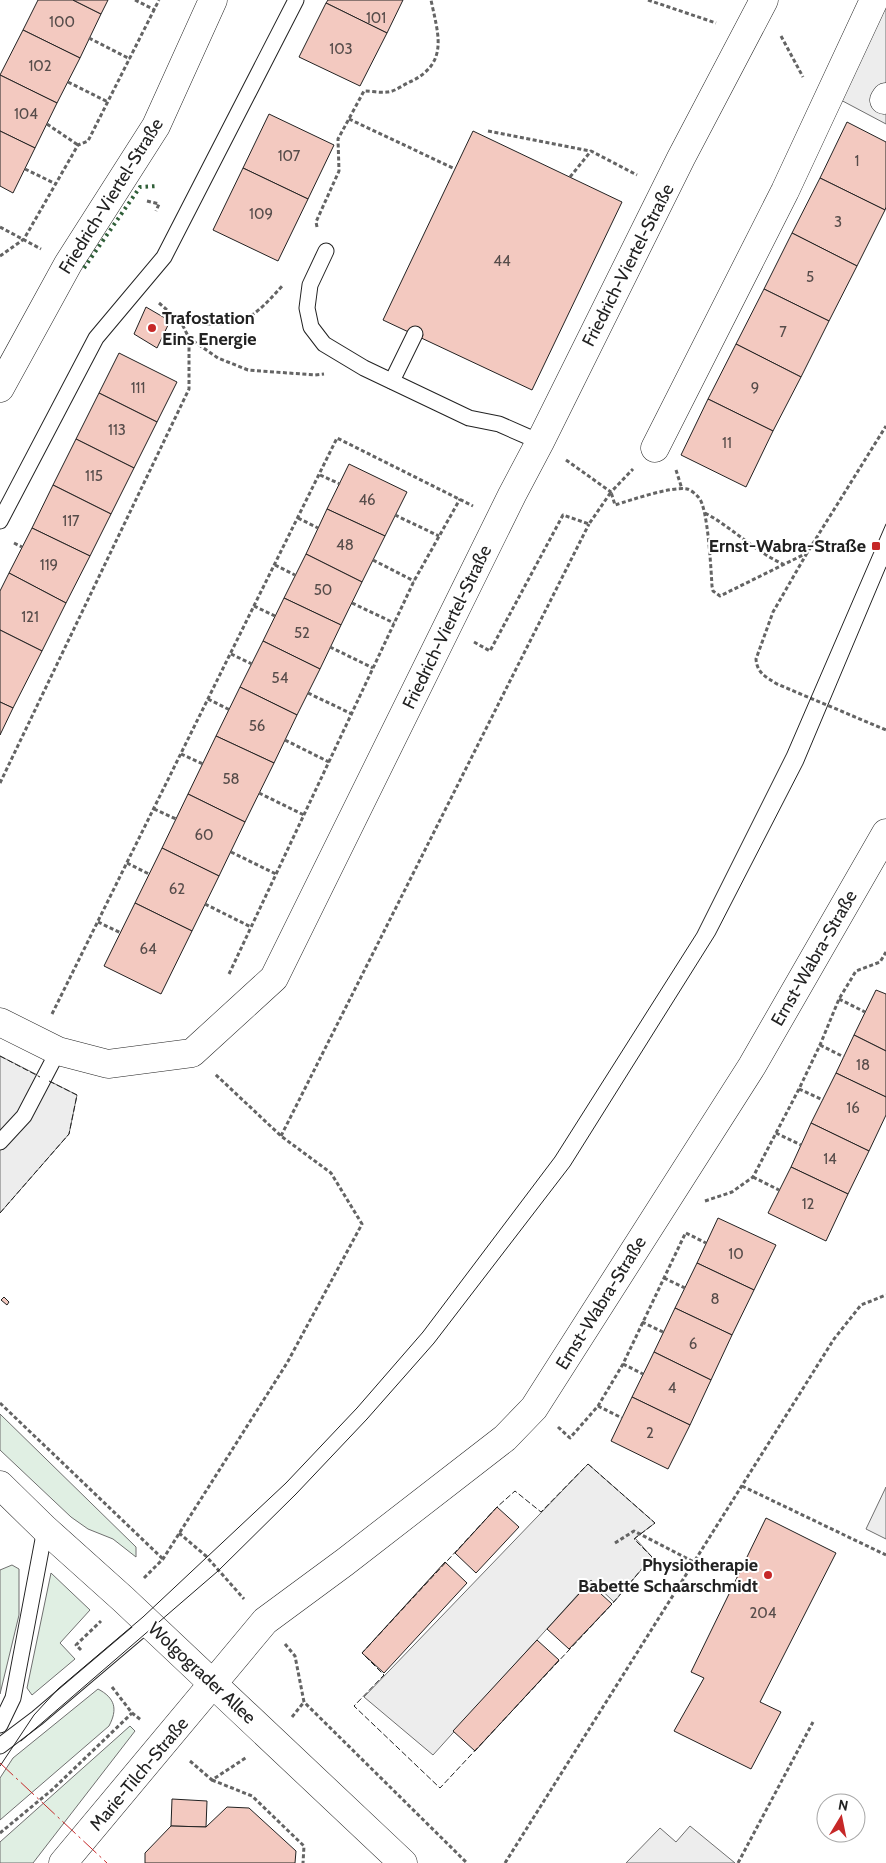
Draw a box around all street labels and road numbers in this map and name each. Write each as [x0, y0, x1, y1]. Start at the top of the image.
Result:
street label: Friedrich-Viertel-Straße [54, 114, 168, 278]
street label: Friedrich-Viertel-Straße [577, 180, 679, 350]
street label: Friedrich-Viertel-Straße [398, 542, 496, 712]
street label: Ernst-Wabra-Straße [766, 886, 862, 1030]
street label: Ernst-Wabra-Straße [551, 1232, 651, 1374]
street label: Wolgograder Allee [144, 1617, 260, 1729]
street label: Marie-Tilch-Straße [85, 1713, 193, 1835]

